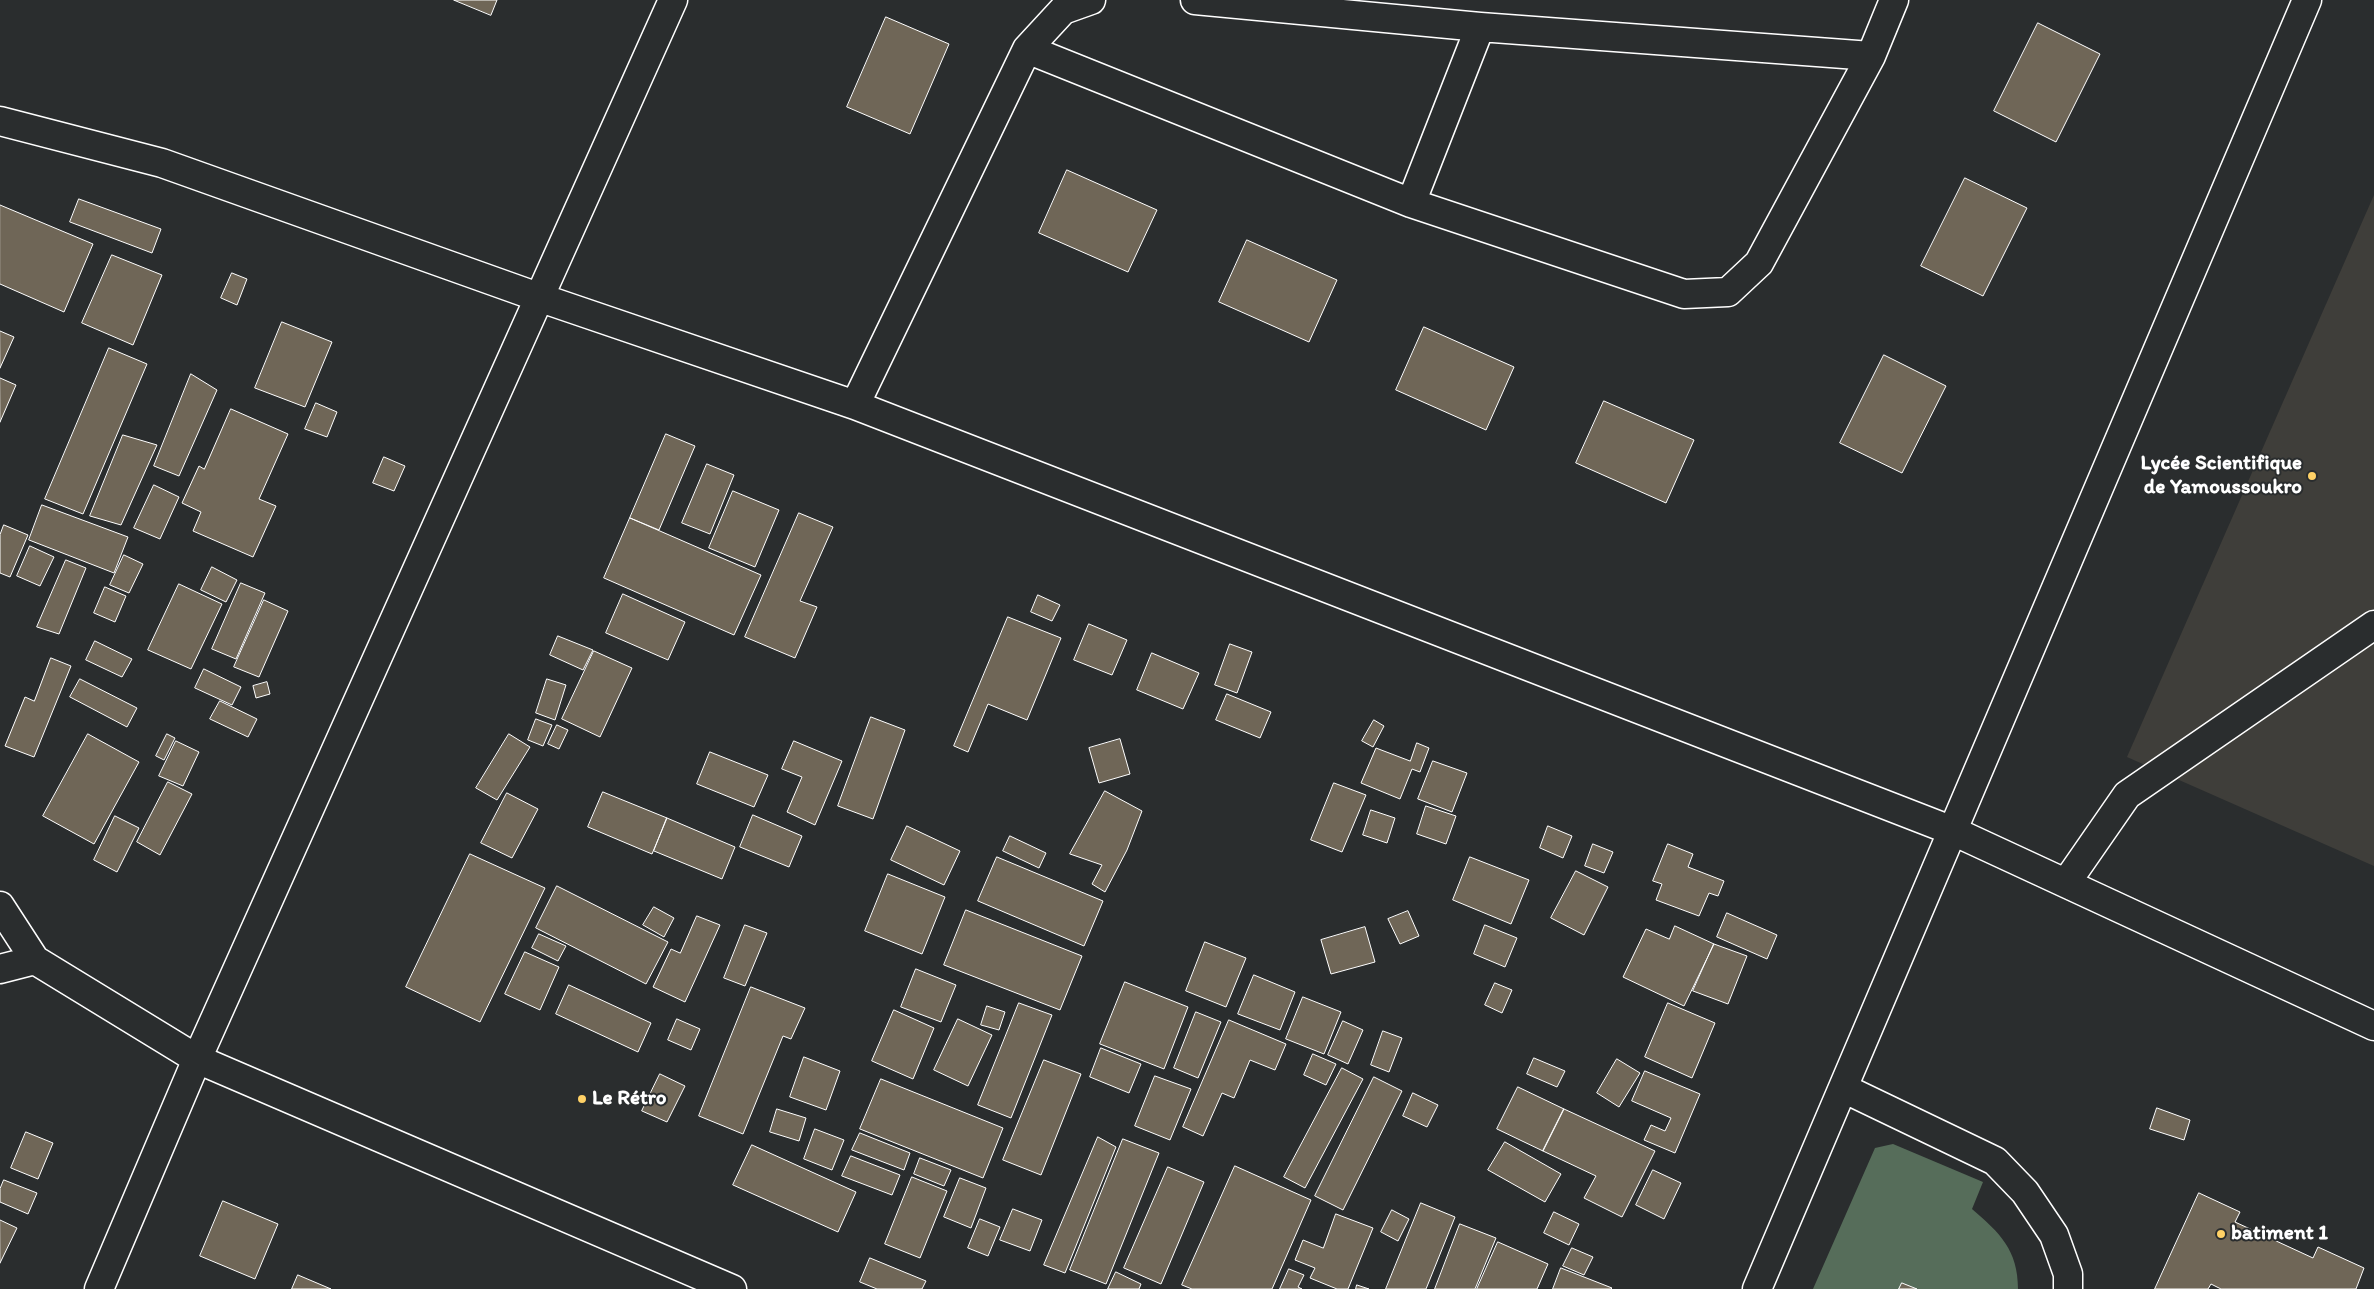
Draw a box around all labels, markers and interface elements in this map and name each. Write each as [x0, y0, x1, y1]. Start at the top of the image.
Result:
place label: Lycée Scientifique de Yamoussoukro [2141, 451, 2302, 501]
marker: Lycée Scientifique de Yamoussoukro [2306, 470, 2318, 482]
place label: Le Rétro [592, 1086, 667, 1112]
marker: Le Rétro [576, 1093, 588, 1105]
place label: batiment 1 [2231, 1221, 2328, 1247]
marker: batiment 1 [2215, 1228, 2227, 1240]

